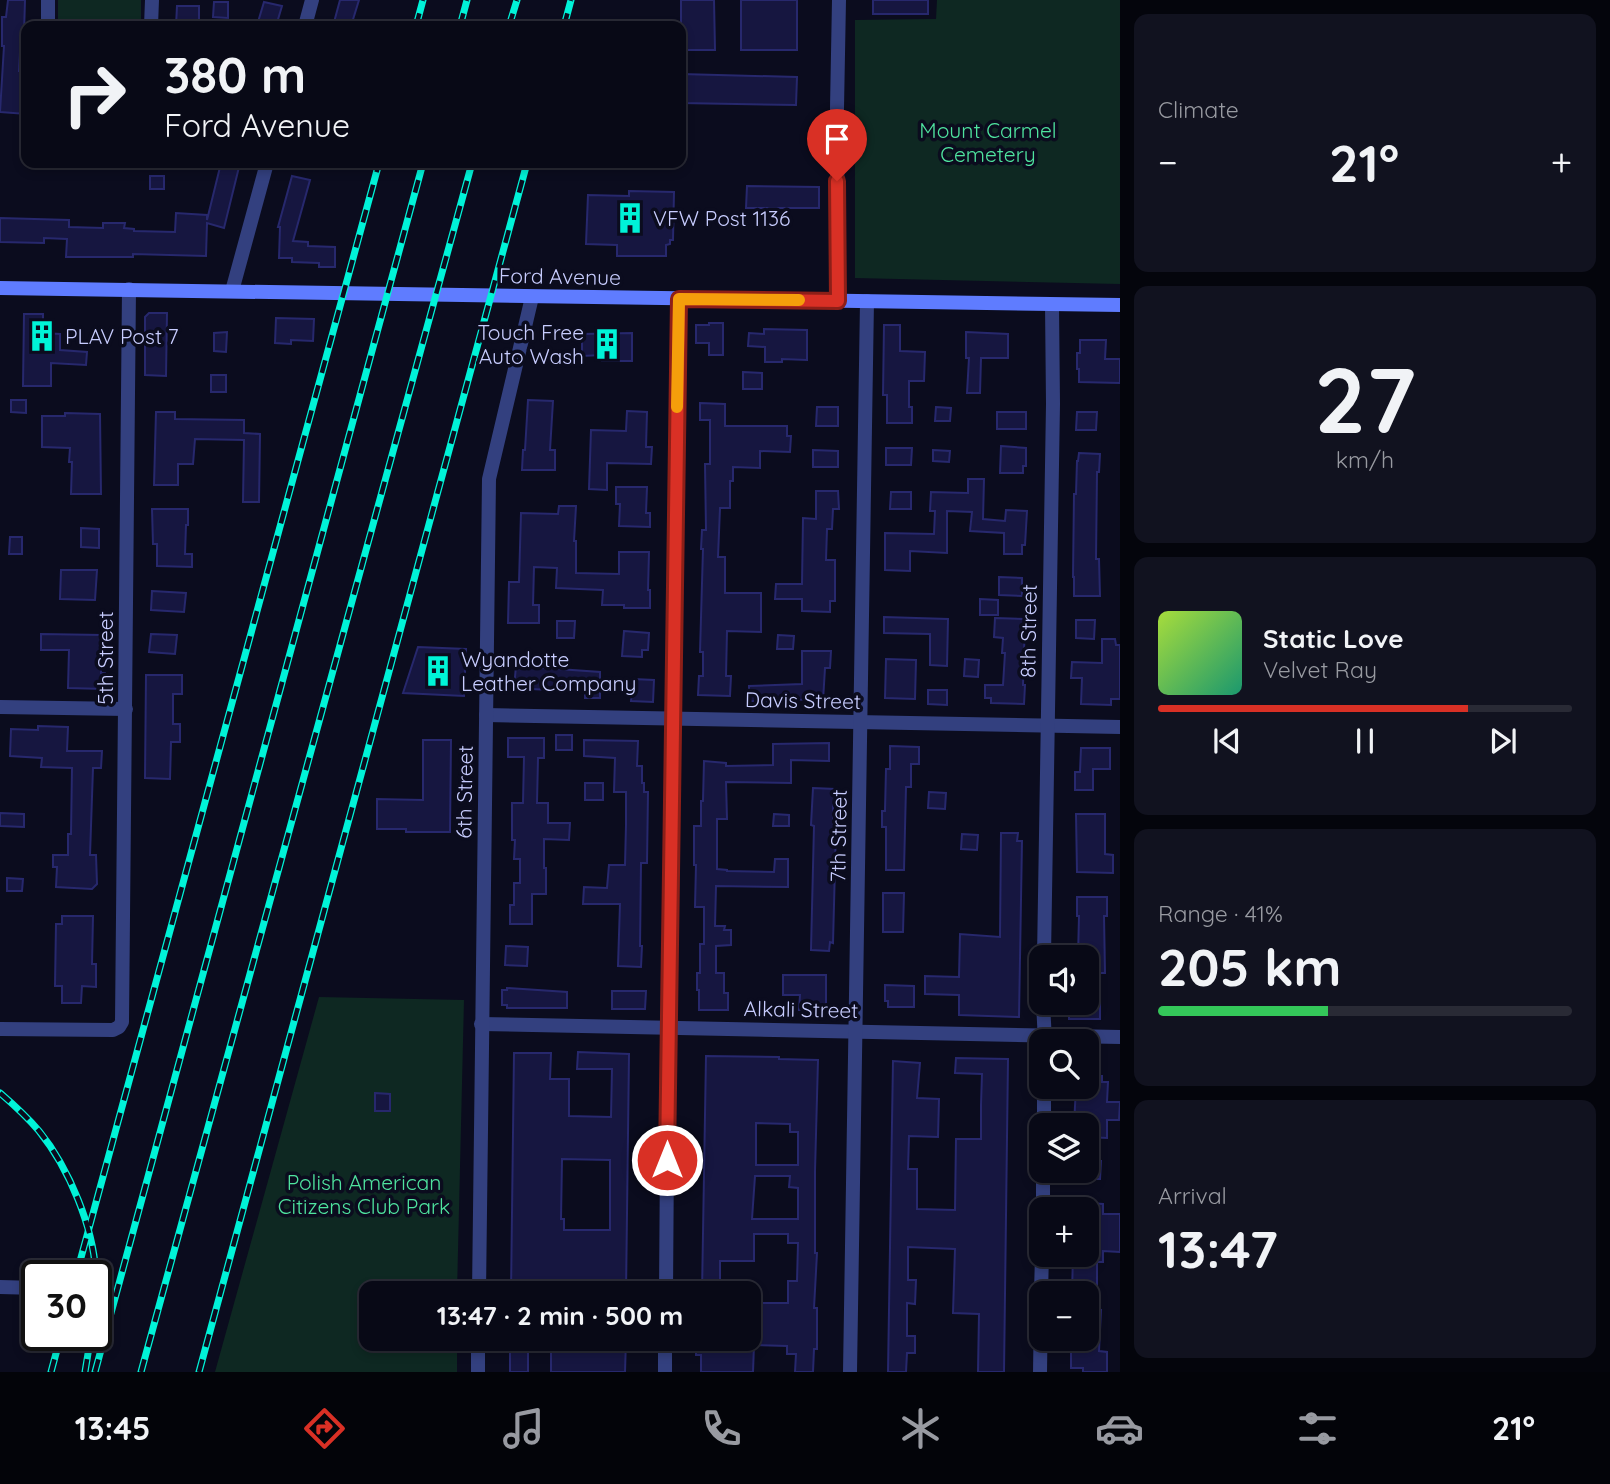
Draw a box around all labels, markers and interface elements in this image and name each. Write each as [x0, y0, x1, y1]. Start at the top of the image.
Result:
text: 380 m [164, 44, 306, 105]
icon: right [49, 49, 140, 140]
text: Climate [1158, 95, 1239, 124]
text: Ford Avenue [164, 105, 350, 145]
pin [807, 109, 867, 181]
park label: Mount Carmel Cemetery [919, 117, 1057, 167]
icon: arrive [818, 120, 856, 158]
text: 21° [1329, 130, 1399, 195]
text: − [1158, 138, 1178, 186]
text: + [1551, 138, 1572, 186]
building icon: VFW Post 1136 [613, 201, 647, 235]
place label: VFW Post 1136 [653, 205, 790, 231]
street label: Ford Avenue [499, 262, 621, 290]
building icon: PLAV Post 7 [25, 319, 59, 353]
place label: Touch Free Auto Wash [478, 319, 584, 369]
place label: PLAV Post 7 [65, 323, 179, 349]
building icon: Touch Free Auto Wash [590, 327, 624, 361]
text: 27 [1314, 342, 1416, 456]
text: km/h [1336, 445, 1394, 474]
street label: 8th Street [1014, 584, 1042, 678]
street label: 5th Street [92, 611, 118, 705]
text: Static Love [1263, 622, 1404, 655]
place label: Wyandotte Leather Company [461, 646, 637, 696]
building icon: Wyandotte Leather Company [421, 654, 455, 688]
text: Velvet Ray [1263, 655, 1377, 684]
street label: Davis Street [745, 686, 861, 714]
icon: previous [1208, 722, 1246, 760]
icon: pause [1346, 722, 1384, 760]
icon: next [1484, 722, 1522, 760]
street label: 6th Street [450, 745, 478, 839]
street label: 7th Street [824, 789, 852, 883]
text: Range · 41% [1158, 899, 1283, 928]
text: 205 km [1158, 934, 1342, 999]
map controls [1029, 945, 1099, 1351]
button: sound [1029, 945, 1099, 1015]
street label: Alkali Street [743, 995, 859, 1023]
button: search [1029, 1029, 1099, 1099]
button: layers [1029, 1113, 1099, 1183]
position arrow [630, 1123, 704, 1197]
park label: Polish American Citizens Club Park [278, 1169, 450, 1219]
text: Arrival [1158, 1181, 1227, 1210]
button: + [1029, 1197, 1099, 1267]
text: 13:47 [1158, 1216, 1278, 1281]
speed limit sign: 30 [21, 1260, 112, 1351]
button: − [1029, 1281, 1099, 1351]
text: 13:47 · 2 min · 500 m [437, 1299, 683, 1332]
icon: directions [300, 1404, 349, 1453]
icon: music [499, 1404, 548, 1453]
icon: phone [697, 1404, 746, 1453]
icon: climate [896, 1404, 945, 1453]
icon: car [1095, 1404, 1144, 1453]
icon: filters [1293, 1404, 1342, 1453]
text: 13:45 [75, 1408, 150, 1448]
text: 21° [1492, 1408, 1535, 1448]

